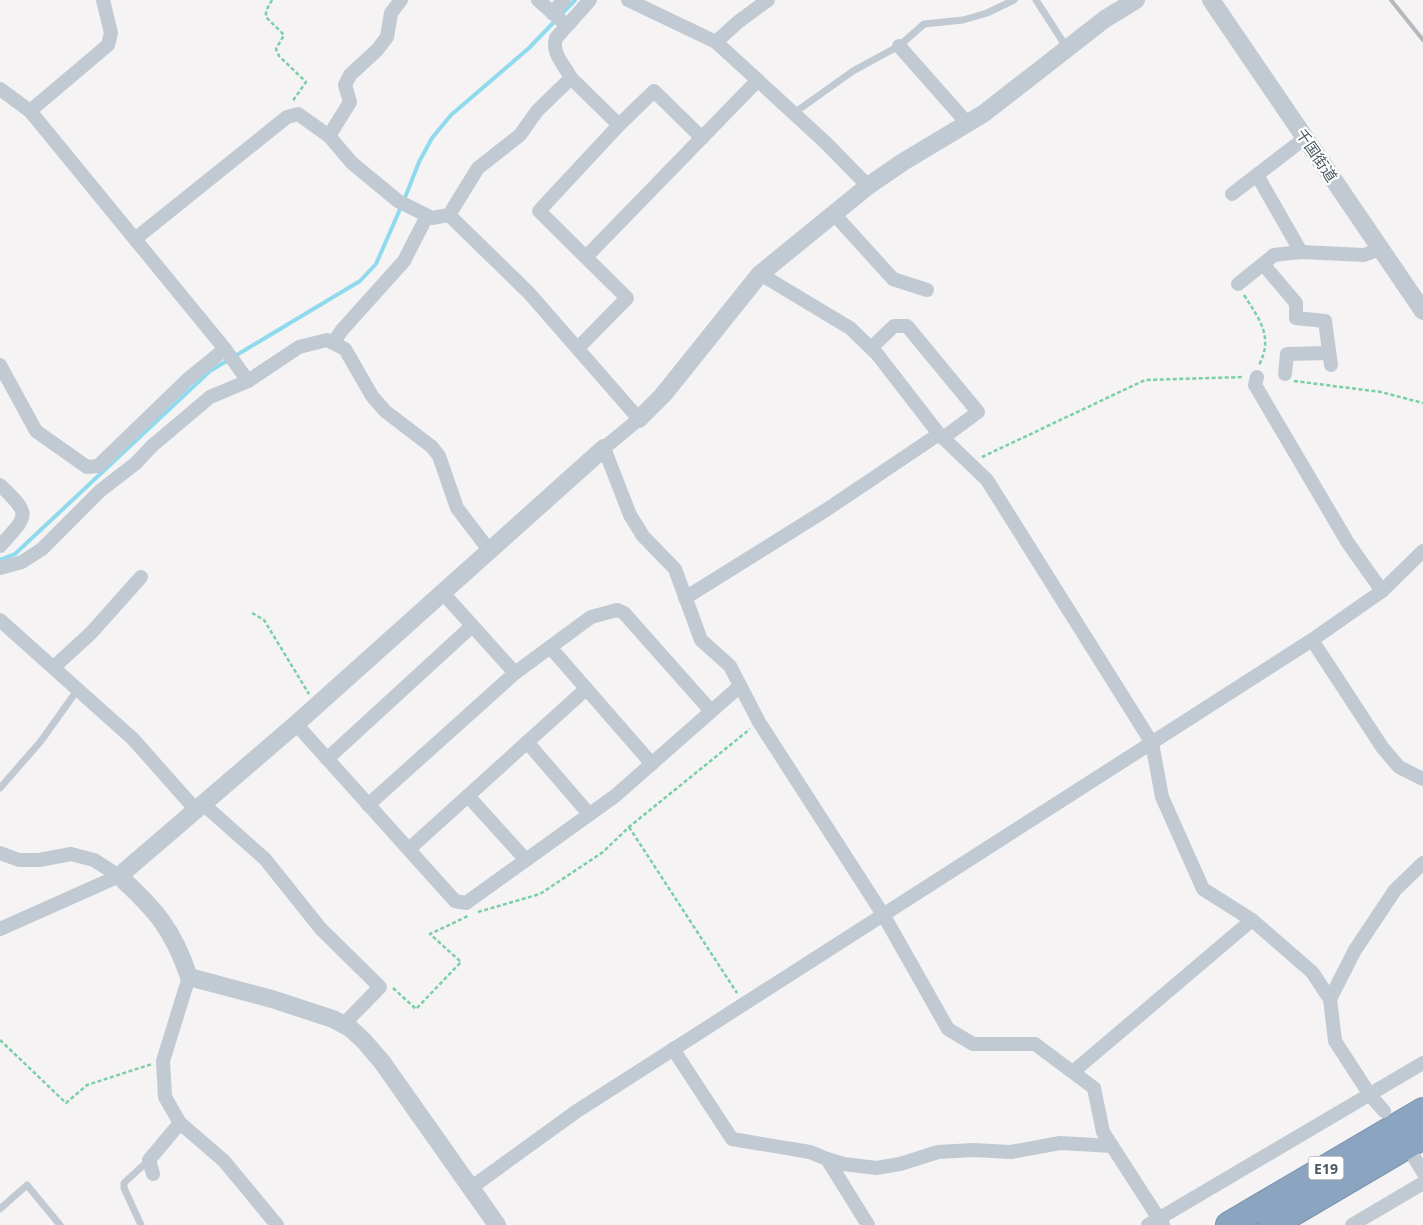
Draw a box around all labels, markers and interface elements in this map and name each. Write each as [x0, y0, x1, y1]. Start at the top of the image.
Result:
street label: 千国街道 [1292, 125, 1342, 185]
road number: E19 [1308, 1156, 1344, 1180]

